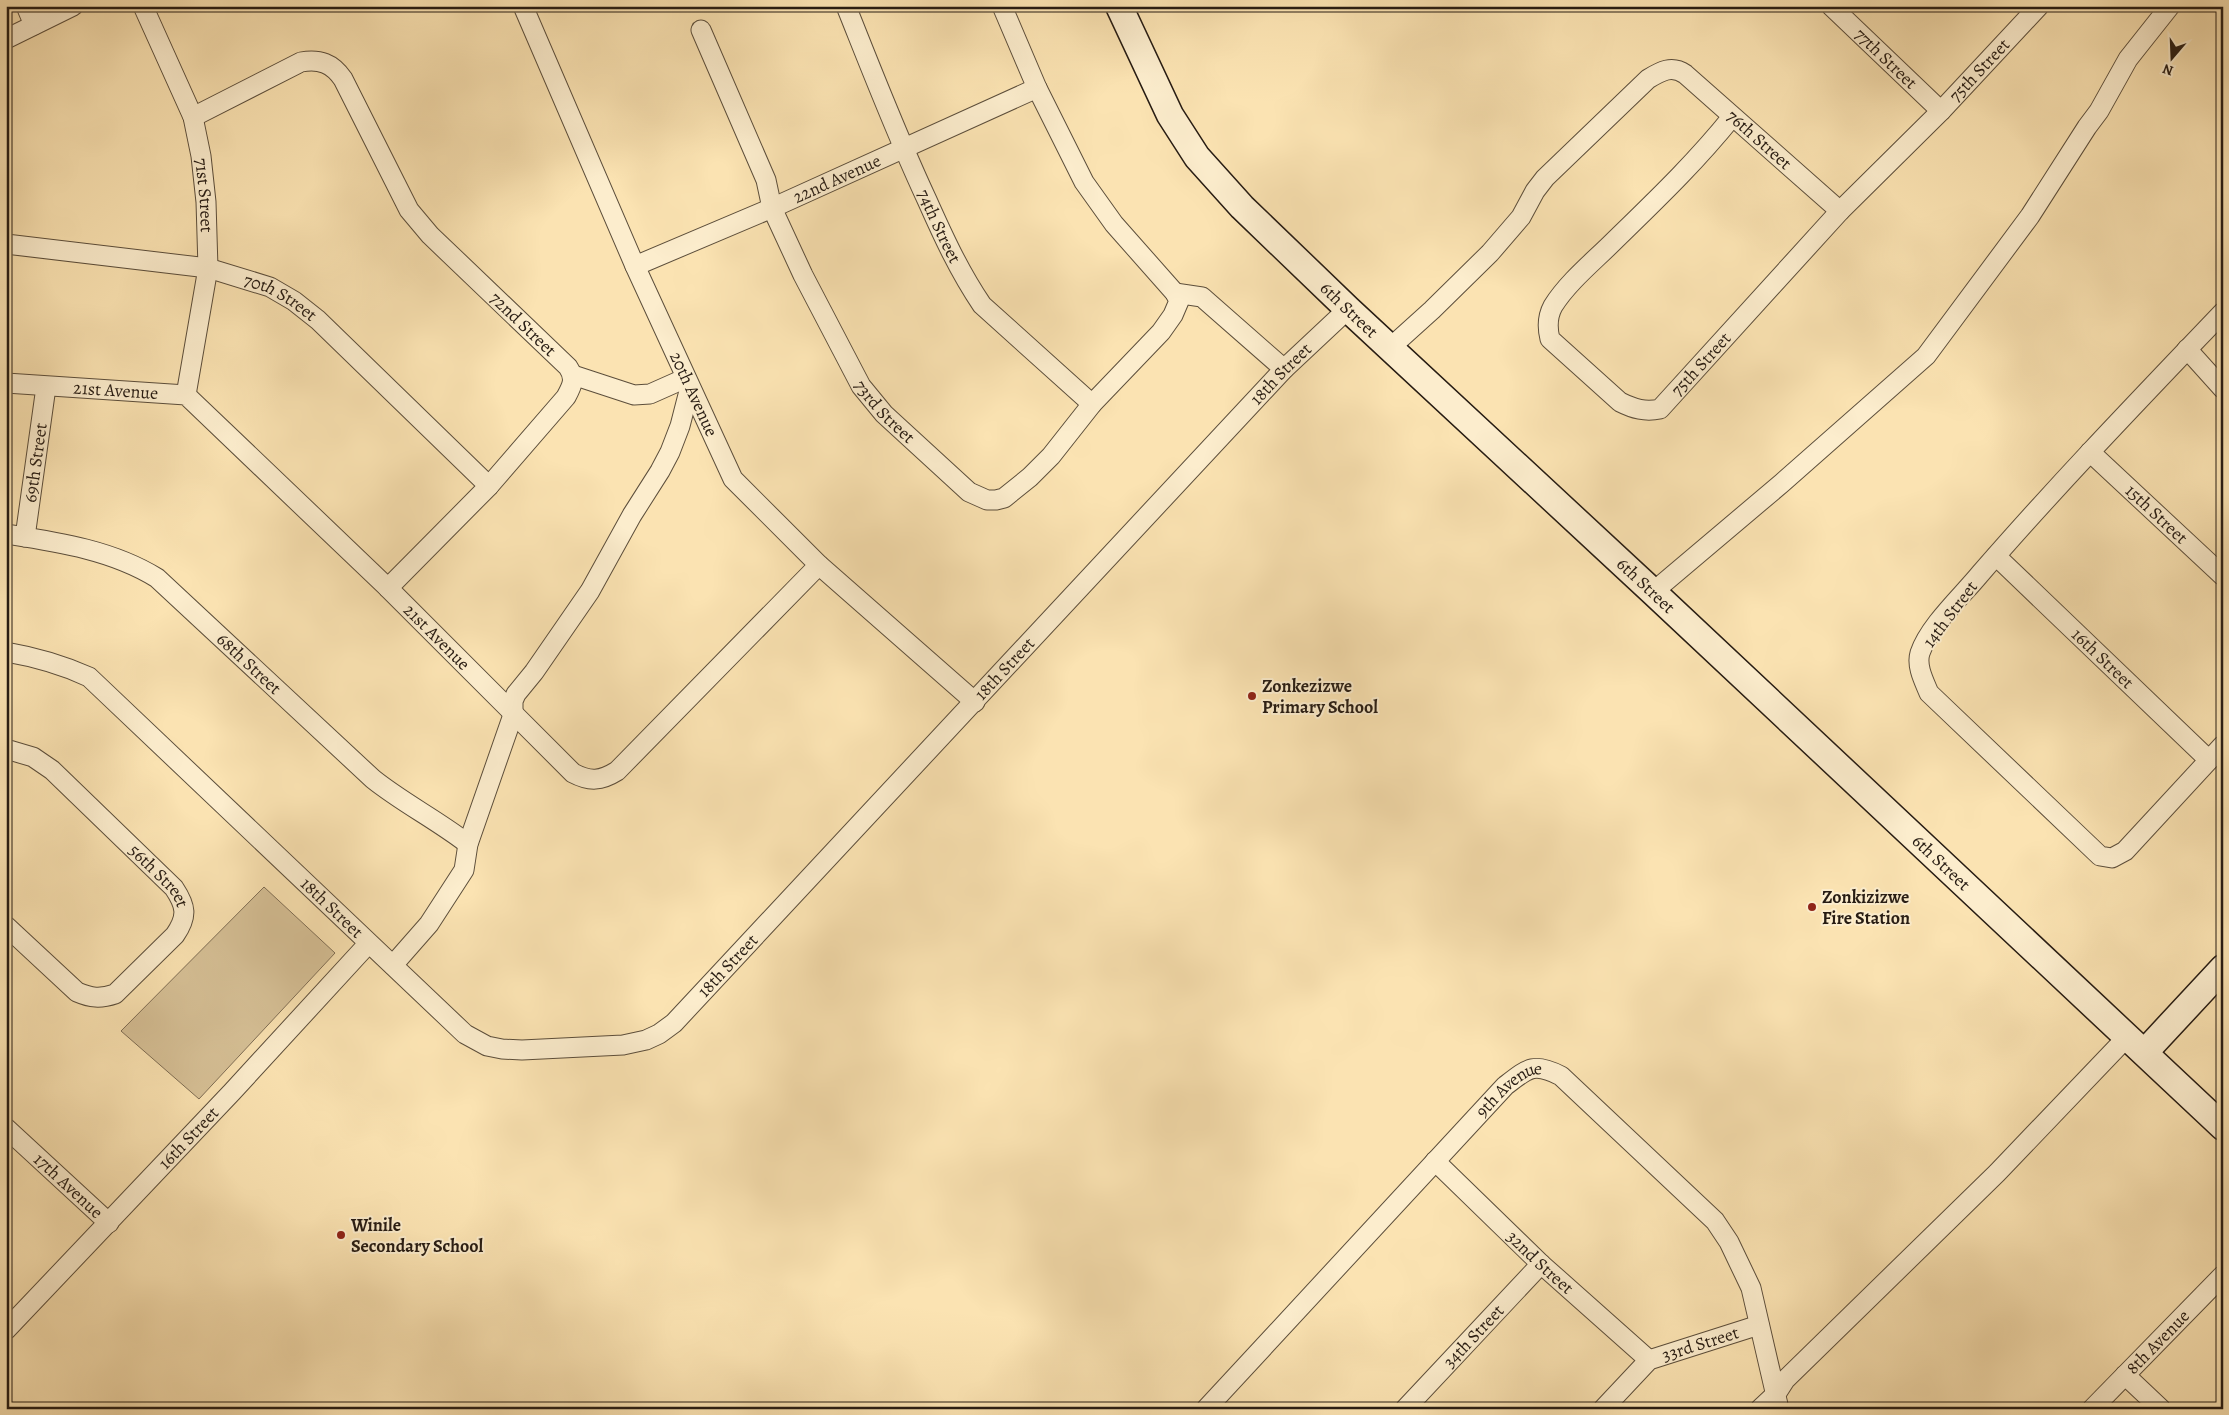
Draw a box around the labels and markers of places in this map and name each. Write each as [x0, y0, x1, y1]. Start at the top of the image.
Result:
place label: Zonkezizwe Primary School [1262, 674, 1378, 719]
marker: Zonkezizwe Primary School [1246, 690, 1258, 702]
place label: Zonkizizwe Fire Station [1822, 885, 1910, 930]
marker: Zonkizizwe Fire Station [1806, 901, 1818, 913]
place label: Winile Secondary School [350, 1213, 484, 1258]
marker: Winile Secondary School [335, 1229, 347, 1241]

